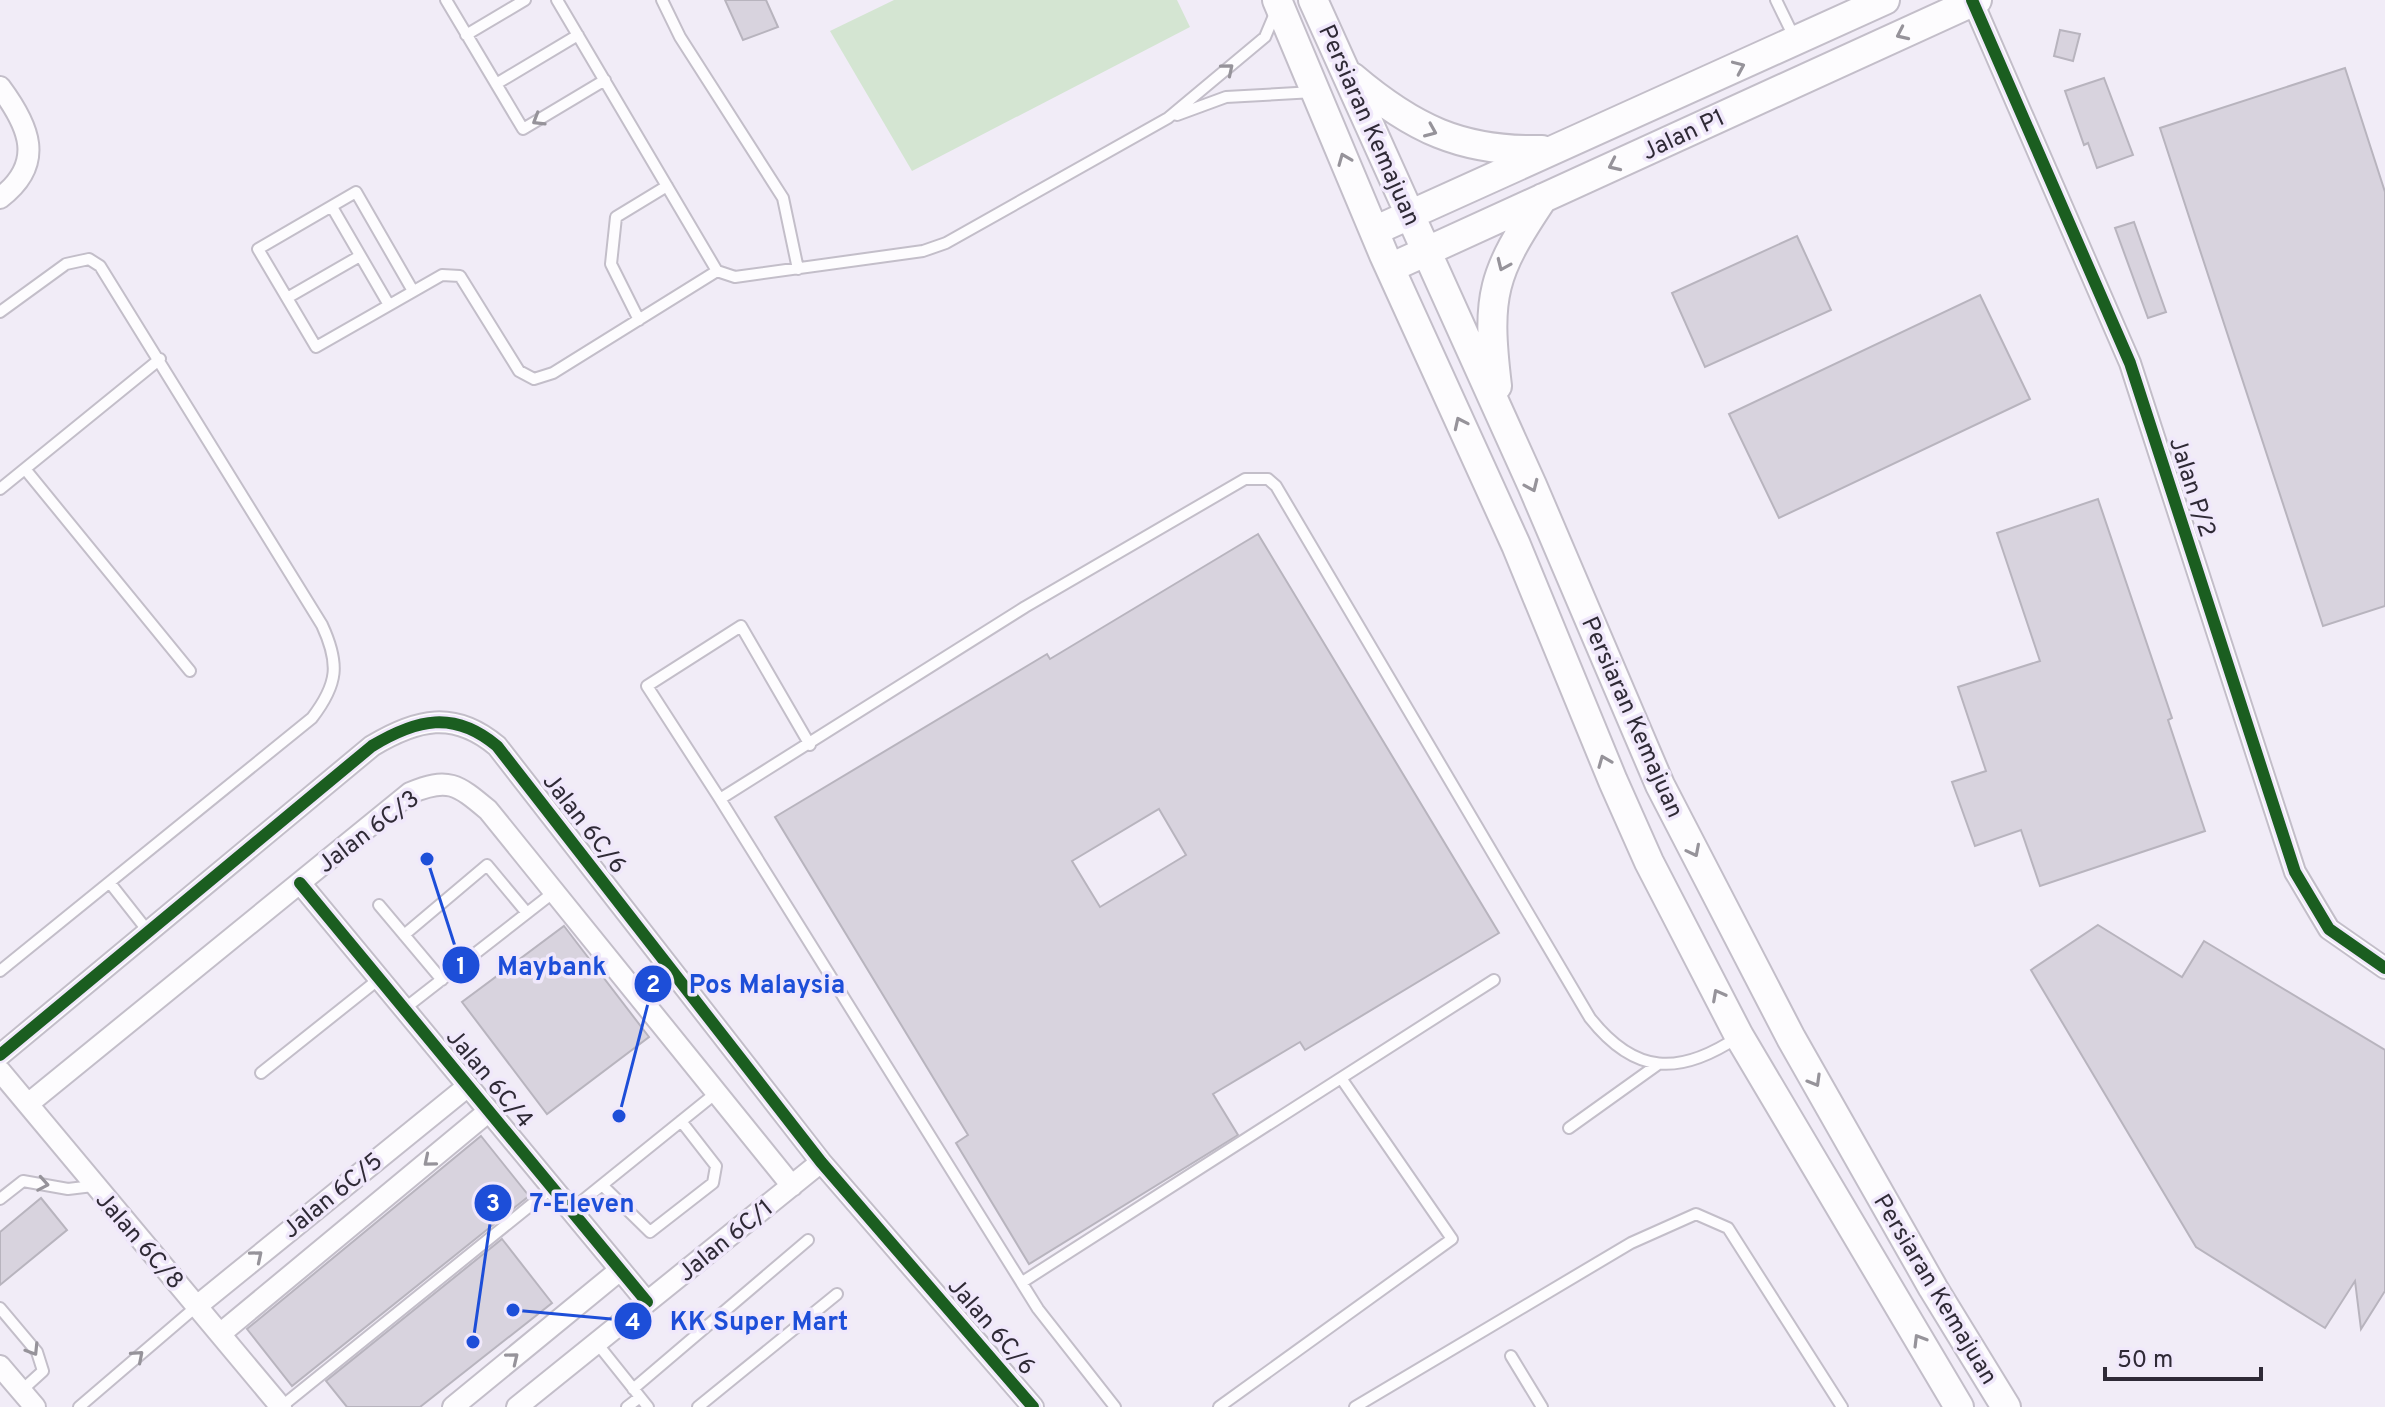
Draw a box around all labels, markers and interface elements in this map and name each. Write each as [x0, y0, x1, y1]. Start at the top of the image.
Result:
street label: Persiaran Kemajuan [1310, 21, 1426, 231]
one-way arrow [1895, 25, 1910, 41]
one-way arrow [1730, 60, 1745, 76]
one-way arrow [1219, 64, 1234, 79]
street label: Jalan P1 [1638, 104, 1730, 168]
one-way arrow [532, 110, 547, 126]
one-way arrow [1424, 121, 1438, 138]
one-way arrow [1337, 153, 1354, 167]
one-way arrow [1608, 156, 1622, 172]
one-way arrow [1497, 257, 1513, 271]
one-way arrow [1454, 417, 1470, 431]
street label: Jalan P/2 [2161, 434, 2221, 541]
one-way arrow [1523, 477, 1539, 492]
street label: Persiaran Kemajuan [1573, 613, 1689, 823]
one-way arrow [1597, 755, 1614, 769]
street label: Jalan 6C/6 [535, 768, 632, 881]
street label: Jalan 6C/3 [312, 785, 426, 881]
one-way arrow [1685, 843, 1700, 858]
callout: Maybank [441, 940, 623, 990]
text: Maybank [497, 952, 607, 985]
text: 1 [456, 953, 466, 983]
callout: Pos Malaysia [633, 959, 861, 1009]
text: Pos Malaysia [689, 970, 845, 1003]
text: 2 [646, 971, 660, 1001]
one-way arrow [1712, 988, 1727, 1003]
street label: Jalan 6C/4 [438, 1024, 539, 1135]
one-way arrow [1805, 1072, 1821, 1087]
street label: Jalan 6C/5 [277, 1147, 389, 1246]
one-way arrow [424, 1151, 438, 1166]
one-way arrow [37, 1175, 50, 1192]
callout: 7-Eleven [473, 1178, 651, 1228]
street label: Jalan 6C/8 [88, 1186, 189, 1296]
text: 7-Eleven [529, 1189, 635, 1222]
street label: Persiaran Kemajuan [1866, 1189, 2003, 1391]
text: 3 [486, 1190, 500, 1220]
street label: Jalan 6C/1 [672, 1194, 780, 1289]
one-way arrow [248, 1251, 262, 1266]
street label: Jalan 6C/6 [940, 1272, 1041, 1382]
callout: KK Super Mart [613, 1296, 864, 1346]
text: KK Super Mart [670, 1307, 848, 1340]
text: 4 [625, 1309, 641, 1339]
scale bar [2105, 1331, 2261, 1381]
one-way arrow [1913, 1334, 1929, 1349]
one-way arrow [23, 1341, 38, 1355]
text: 50 m [2117, 1346, 2173, 1376]
one-way arrow [128, 1351, 143, 1366]
one-way arrow [504, 1353, 519, 1368]

